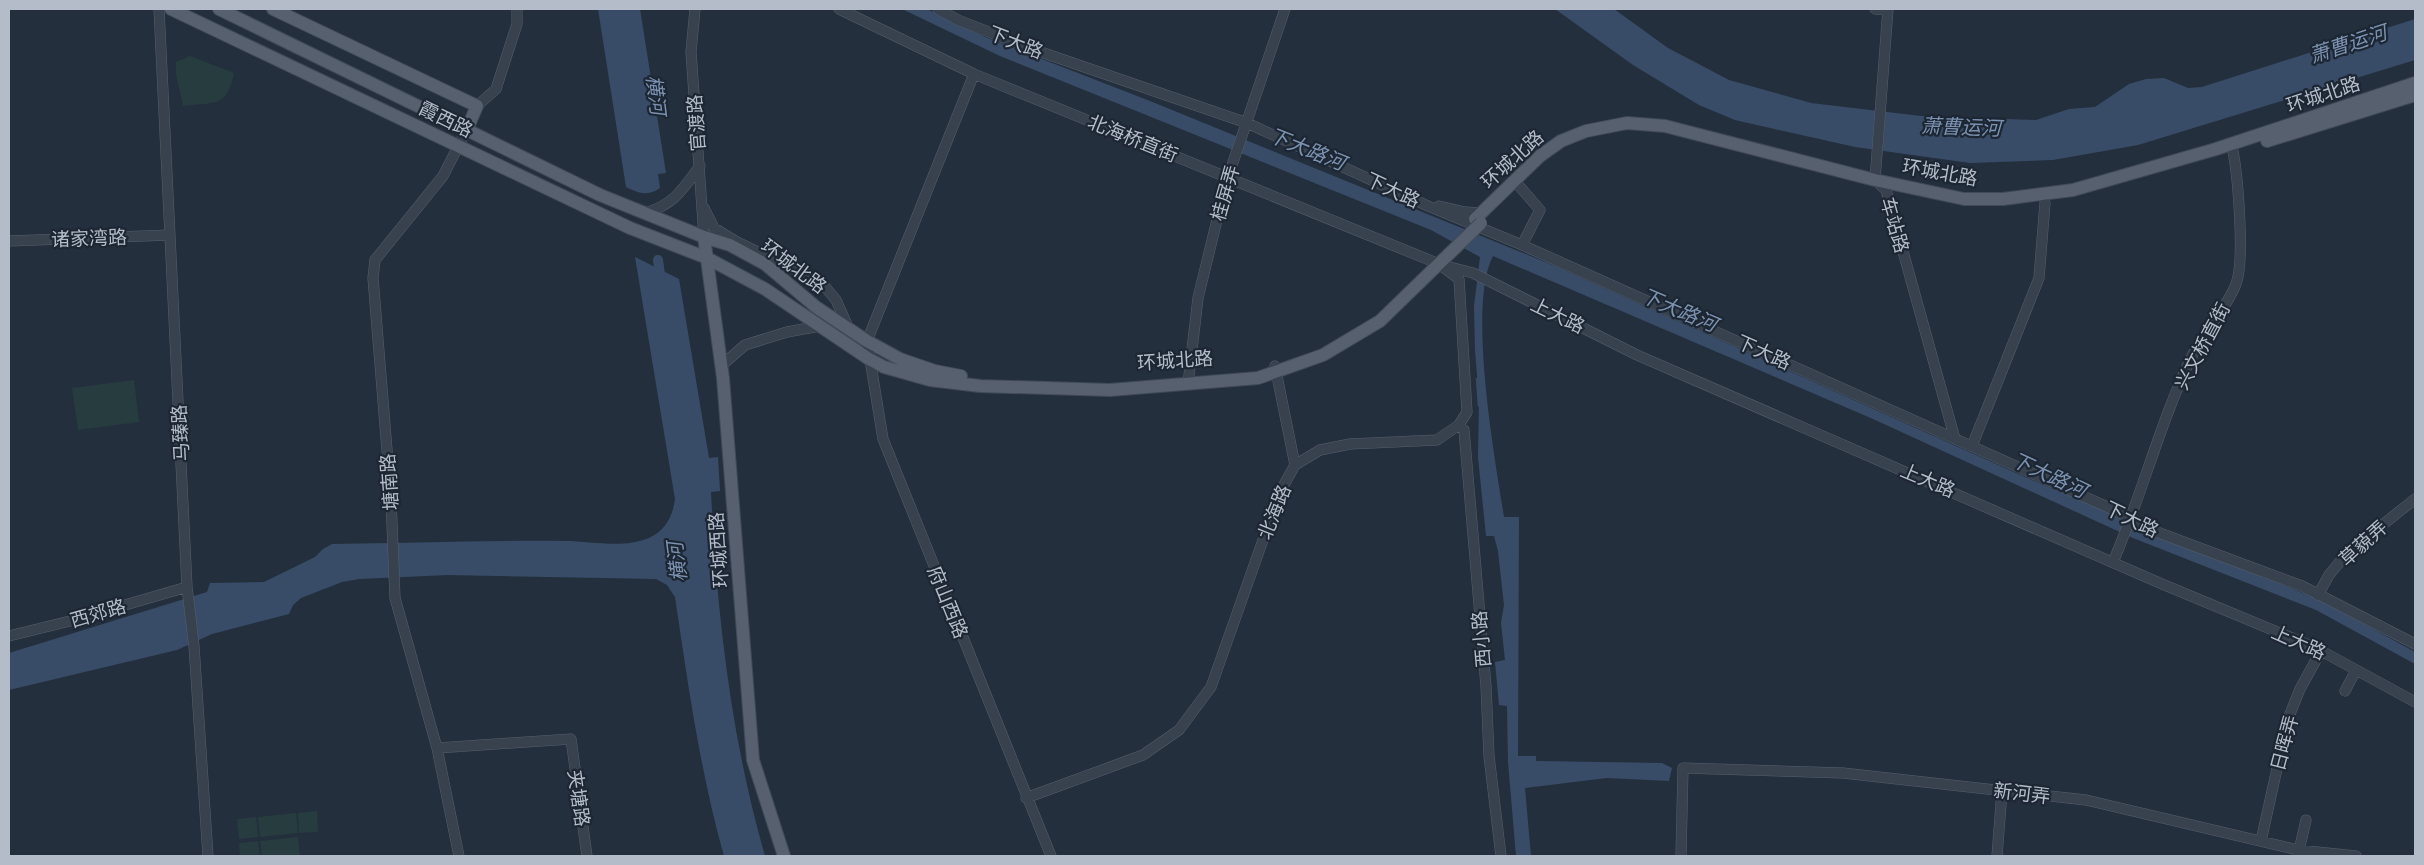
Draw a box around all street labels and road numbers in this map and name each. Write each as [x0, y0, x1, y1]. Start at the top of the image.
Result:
street label: 下大路 [984, 18, 1048, 65]
street label: 环城北路 [2282, 68, 2363, 119]
street label: 霞西路 [414, 93, 478, 144]
street label: 官渡路 [679, 94, 712, 152]
street label: 北海桥直街 [1084, 106, 1183, 169]
street label: 环城北路 [1474, 122, 1550, 195]
street label: 环城北路 [1900, 151, 1980, 192]
street label: 桂屏弄 [1203, 161, 1246, 224]
street label: 下大路 [1361, 164, 1425, 215]
street label: 车站路 [1874, 193, 1917, 256]
street label: 诸家湾路 [50, 222, 127, 253]
street label: 环城北路 [755, 231, 833, 300]
street label: 上大路 [1526, 289, 1590, 340]
street label: 兴文桥直街 [2166, 297, 2237, 395]
street label: 下大路 [1732, 327, 1796, 376]
street label: 环城北路 [1136, 342, 1214, 377]
street label: 马臻路 [164, 404, 195, 462]
street label: 塘南路 [372, 453, 405, 511]
street label: 上大路 [1896, 455, 1960, 504]
street label: 北海路 [1249, 480, 1298, 544]
street label: 下大路 [2100, 493, 2164, 544]
street label: 环城西路 [700, 511, 735, 589]
street label: 草藐弄 [2332, 513, 2394, 572]
street label: 府山西路 [921, 561, 976, 642]
street label: 西郊路 [66, 591, 129, 634]
street label: 西小路 [1464, 609, 1497, 669]
street label: 上大路 [2267, 617, 2331, 666]
street label: 日晖弄 [2262, 712, 2305, 774]
street label: 夹塘路 [561, 768, 598, 828]
street label: 新河弄 [1992, 775, 2052, 810]

